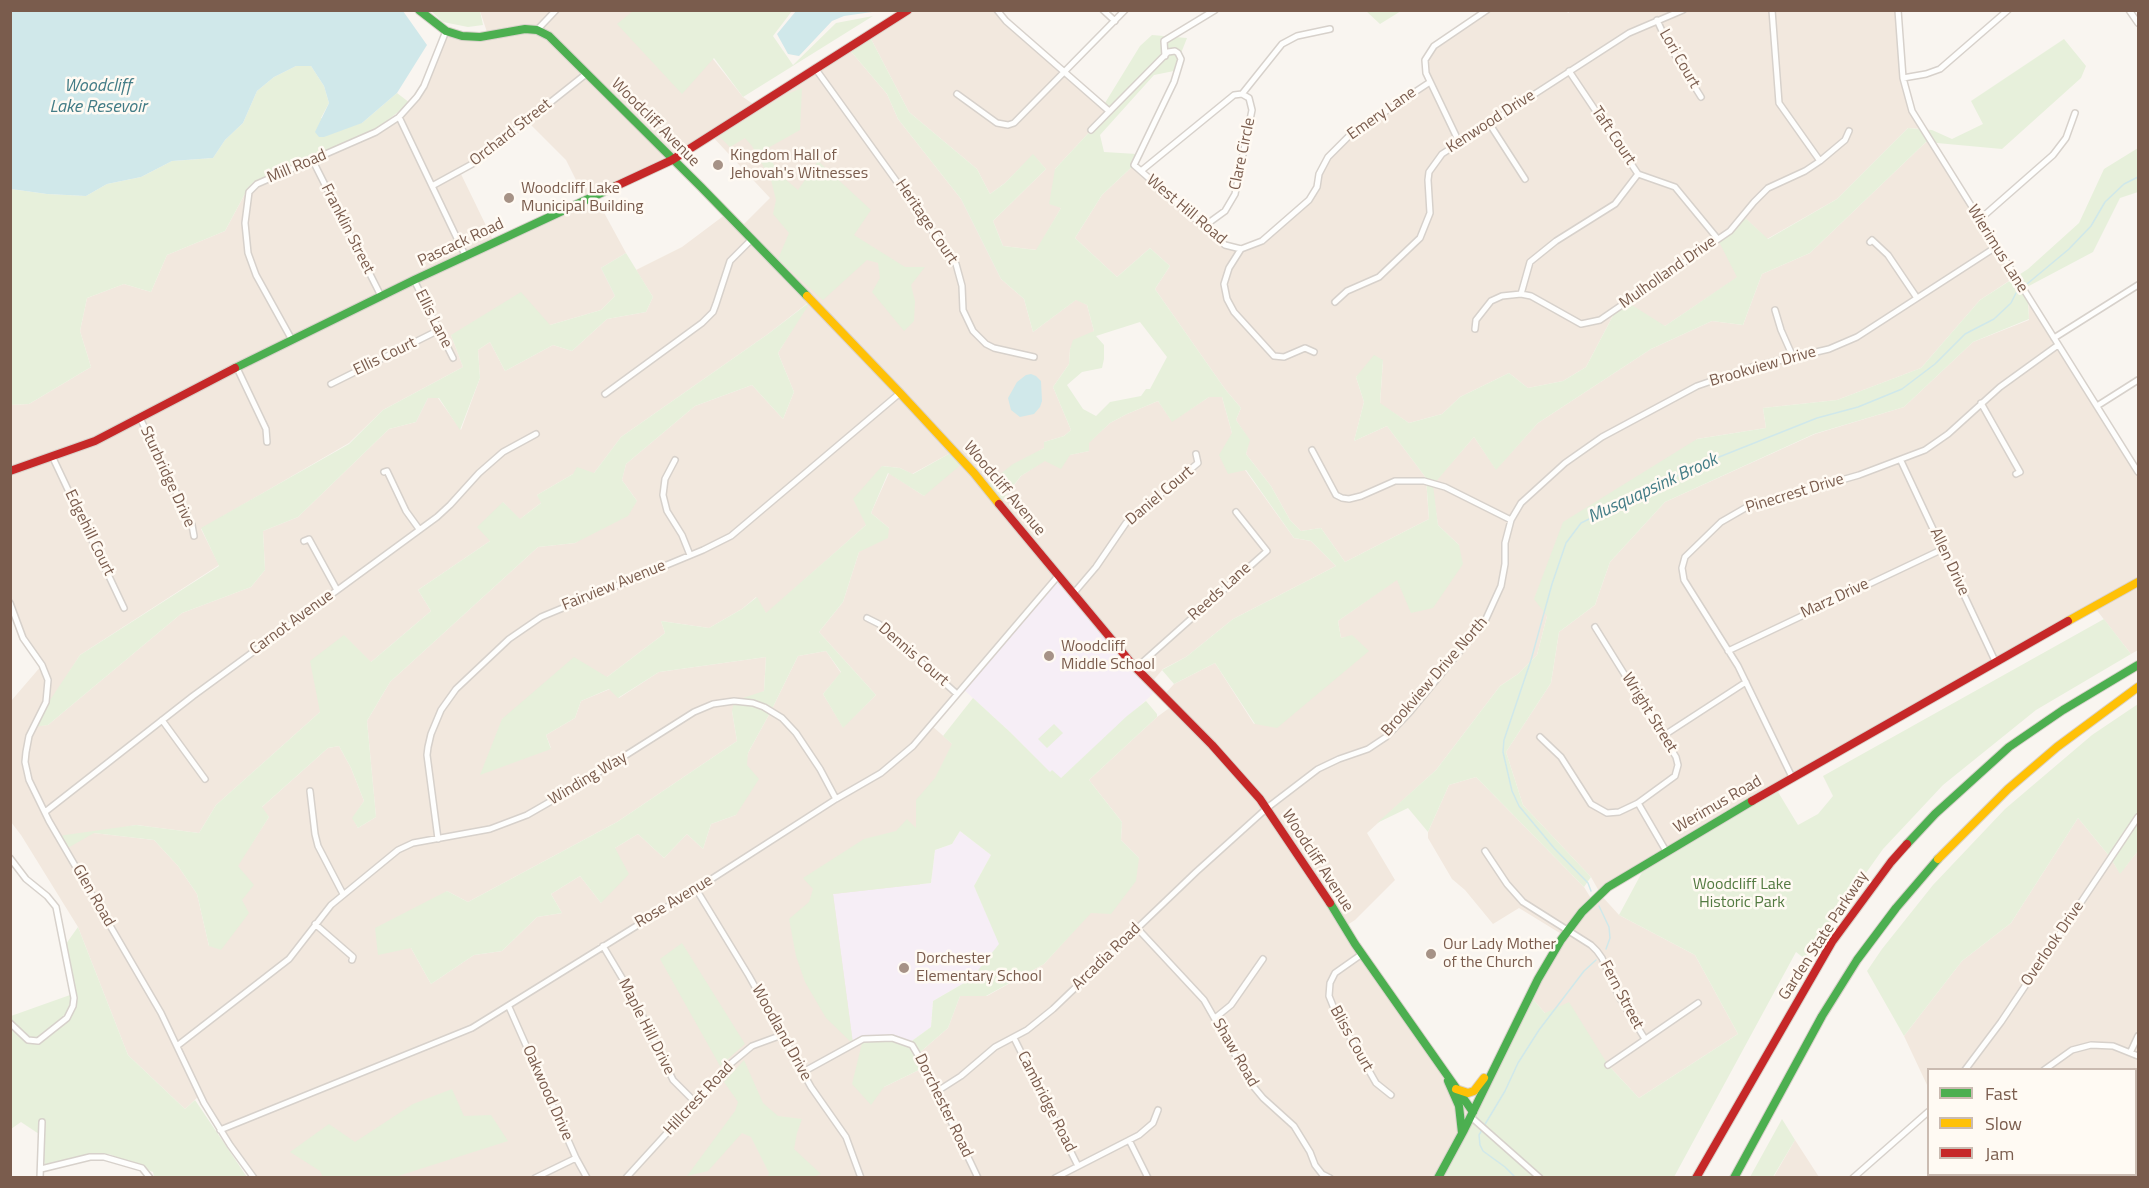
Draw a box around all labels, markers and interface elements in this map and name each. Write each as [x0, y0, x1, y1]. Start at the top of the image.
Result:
street label: Lori Court [1654, 26, 1704, 92]
street label: Woodcliff Avenue [607, 75, 703, 171]
water label: Woodcliff Lake Resevoir [49, 76, 147, 118]
street label: Emery Lane [1344, 83, 1420, 145]
street label: Kenwood Drive [1443, 86, 1539, 158]
street label: Orchard Street [466, 95, 556, 171]
street label: Taft Court [1587, 103, 1639, 169]
street label: Clare Circle [1226, 116, 1260, 192]
street label: Mill Road [264, 146, 330, 188]
place label: Kingdom Hall of Jehovah's Witnesses [730, 146, 868, 184]
marker: Kingdom Hall of Jehovah's Witnesses [711, 158, 725, 172]
street label: West Hill Road [1142, 171, 1230, 249]
street label: Heritage Court [891, 176, 961, 268]
place label: Woodcliff Lake Municipal Building [521, 179, 644, 217]
street label: Franklin Street [316, 181, 378, 277]
marker: Woodcliff Lake Municipal Building [502, 191, 516, 205]
street label: Wierimus Lane [1962, 202, 2032, 296]
street label: Pascack Road [415, 215, 507, 271]
street label: Mulholland Drive [1616, 233, 1720, 313]
street label: Ellis Lane [410, 287, 456, 351]
street label: Ellis Court [351, 334, 419, 380]
street label: Brookview Drive [1708, 343, 1818, 391]
street label: Sturbridge Drive [135, 424, 199, 530]
street label: Woodcliff Avenue [959, 438, 1049, 540]
water label: Musquapsink Brook [1585, 449, 1721, 529]
street label: Daniel Court [1122, 462, 1198, 530]
street label: Pinecrest Drive [1744, 470, 1846, 518]
street label: Edgehill Court [60, 487, 118, 579]
street label: Allen Drive [1925, 525, 1973, 599]
street label: Fairview Avenue [559, 557, 669, 615]
street label: Reeds Lane [1185, 559, 1255, 625]
street label: Marz Drive [1798, 575, 1872, 623]
street label: Carnot Avenue [247, 586, 337, 660]
street label: Brookview Drive North [1378, 613, 1492, 741]
street label: Dennis Court [874, 619, 952, 691]
place label: Woodcliff Middle School [1061, 637, 1155, 675]
marker: Woodcliff Middle School [1042, 649, 1056, 663]
street label: Wright Street [1617, 670, 1681, 756]
street label: Winding Way [545, 748, 631, 810]
street label: Werimus Road [1671, 772, 1765, 838]
street label: Woodcliff Avenue [1277, 806, 1357, 916]
street label: Glen Road [68, 862, 118, 930]
street label: Garden State Parkway [1775, 868, 1873, 1004]
street label: Rose Avenue [632, 871, 716, 933]
park label: Woodcliff Lake Historic Park [1693, 875, 1791, 913]
street label: Overlook Drive [2018, 898, 2088, 990]
street label: Arcadia Road [1069, 920, 1145, 994]
place label: Our Lady Mother of the Church [1443, 935, 1556, 973]
marker: Our Lady Mother of the Church [1424, 947, 1438, 961]
place label: Dorchester Elementary School [916, 949, 1042, 987]
street label: Fern Street [1595, 957, 1647, 1033]
marker: Dorchester Elementary School [897, 961, 911, 975]
street label: Maple Hill Drive [614, 976, 678, 1078]
street label: Woodland Drive [747, 982, 815, 1084]
street label: Bliss Court [1325, 1003, 1377, 1075]
street label: Shaw Road [1208, 1015, 1262, 1091]
street label: Oakwood Drive [517, 1042, 577, 1144]
street label: Cambridge Road [1012, 1048, 1080, 1156]
street label: Dorchester Road [910, 1051, 976, 1161]
street label: Hillcrest Road [660, 1058, 738, 1140]
legend [1927, 1068, 2137, 1176]
text: Fast [1985, 1080, 2018, 1107]
text: Slow [1985, 1110, 2022, 1137]
text: Jam [1985, 1140, 2014, 1167]

